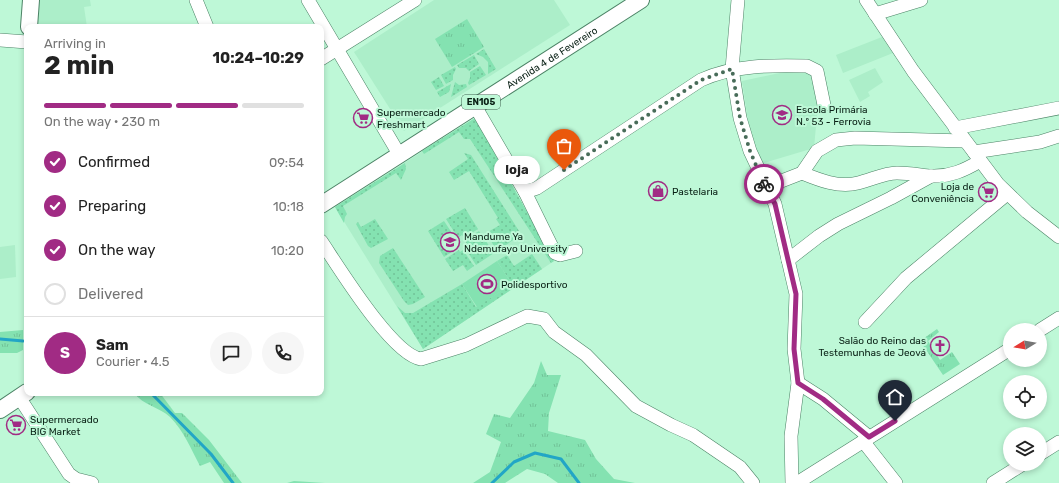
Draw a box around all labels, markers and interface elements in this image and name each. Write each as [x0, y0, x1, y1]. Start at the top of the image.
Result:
street label: Avenida 4 de Fevereiro [504, 24, 600, 92]
text: Arriving in [44, 36, 106, 51]
text: 10:24–10:29 [213, 49, 304, 67]
text: 2 min [44, 50, 114, 81]
road number: EN105 [462, 95, 500, 109]
school or university icon: Escola Primária N.º 53 - Ferrovia [771, 104, 793, 126]
place label: Escola Primária N.º 53 - Ferrovia [796, 104, 871, 128]
supermarket icon: Supermercado Freshmart [352, 107, 374, 129]
place label: Supermercado Freshmart [377, 107, 446, 131]
text: On the way · 230 m [44, 114, 160, 129]
pin [547, 129, 581, 170]
icon: bag [553, 135, 575, 157]
icon: check [44, 151, 66, 173]
text: Confirmed [78, 153, 150, 171]
text: 09:54 [269, 155, 304, 170]
callout: loja [494, 156, 540, 184]
text: loja [505, 162, 529, 177]
courier [744, 164, 784, 204]
icon: bike [753, 173, 775, 195]
shop icon: Pastelaria [647, 180, 669, 202]
place label: Loja de Conveniência [911, 181, 974, 205]
supermarket icon: Loja de Conveniência [977, 181, 999, 203]
place label: Pastelaria [672, 186, 718, 198]
icon: check [44, 195, 66, 217]
text: Preparing [78, 197, 146, 215]
text: 10:18 [273, 199, 304, 214]
school or university icon: Mandume Ya Ndemufayo University [439, 231, 461, 253]
place label: Mandume Ya Ndemufayo University [464, 231, 568, 255]
icon: check [44, 239, 66, 261]
text: On the way [78, 241, 156, 259]
text: 10:20 [271, 243, 304, 258]
sports icon: Polidesportivo [476, 273, 498, 295]
place label: Polidesportivo [501, 279, 568, 291]
text: Delivered [78, 285, 143, 303]
north arrow [1003, 323, 1047, 367]
map controls [1003, 323, 1047, 471]
button: chat [210, 332, 252, 374]
button: phone [262, 332, 304, 374]
place label: Salão do Reino das Testemunhas de Jeová [818, 335, 926, 359]
church icon: Salão do Reino das Testemunhas de Jeová [929, 335, 951, 357]
text: Sam [96, 336, 129, 354]
text: S [60, 344, 70, 362]
text: Courier · 4.5 [96, 354, 170, 369]
button: locate [1003, 375, 1047, 419]
pin [878, 380, 912, 421]
icon: home [884, 386, 906, 408]
supermarket icon: Supermercado BIG Market [5, 414, 27, 436]
place label: Supermercado BIG Market [30, 414, 99, 438]
button: layers [1003, 427, 1047, 471]

